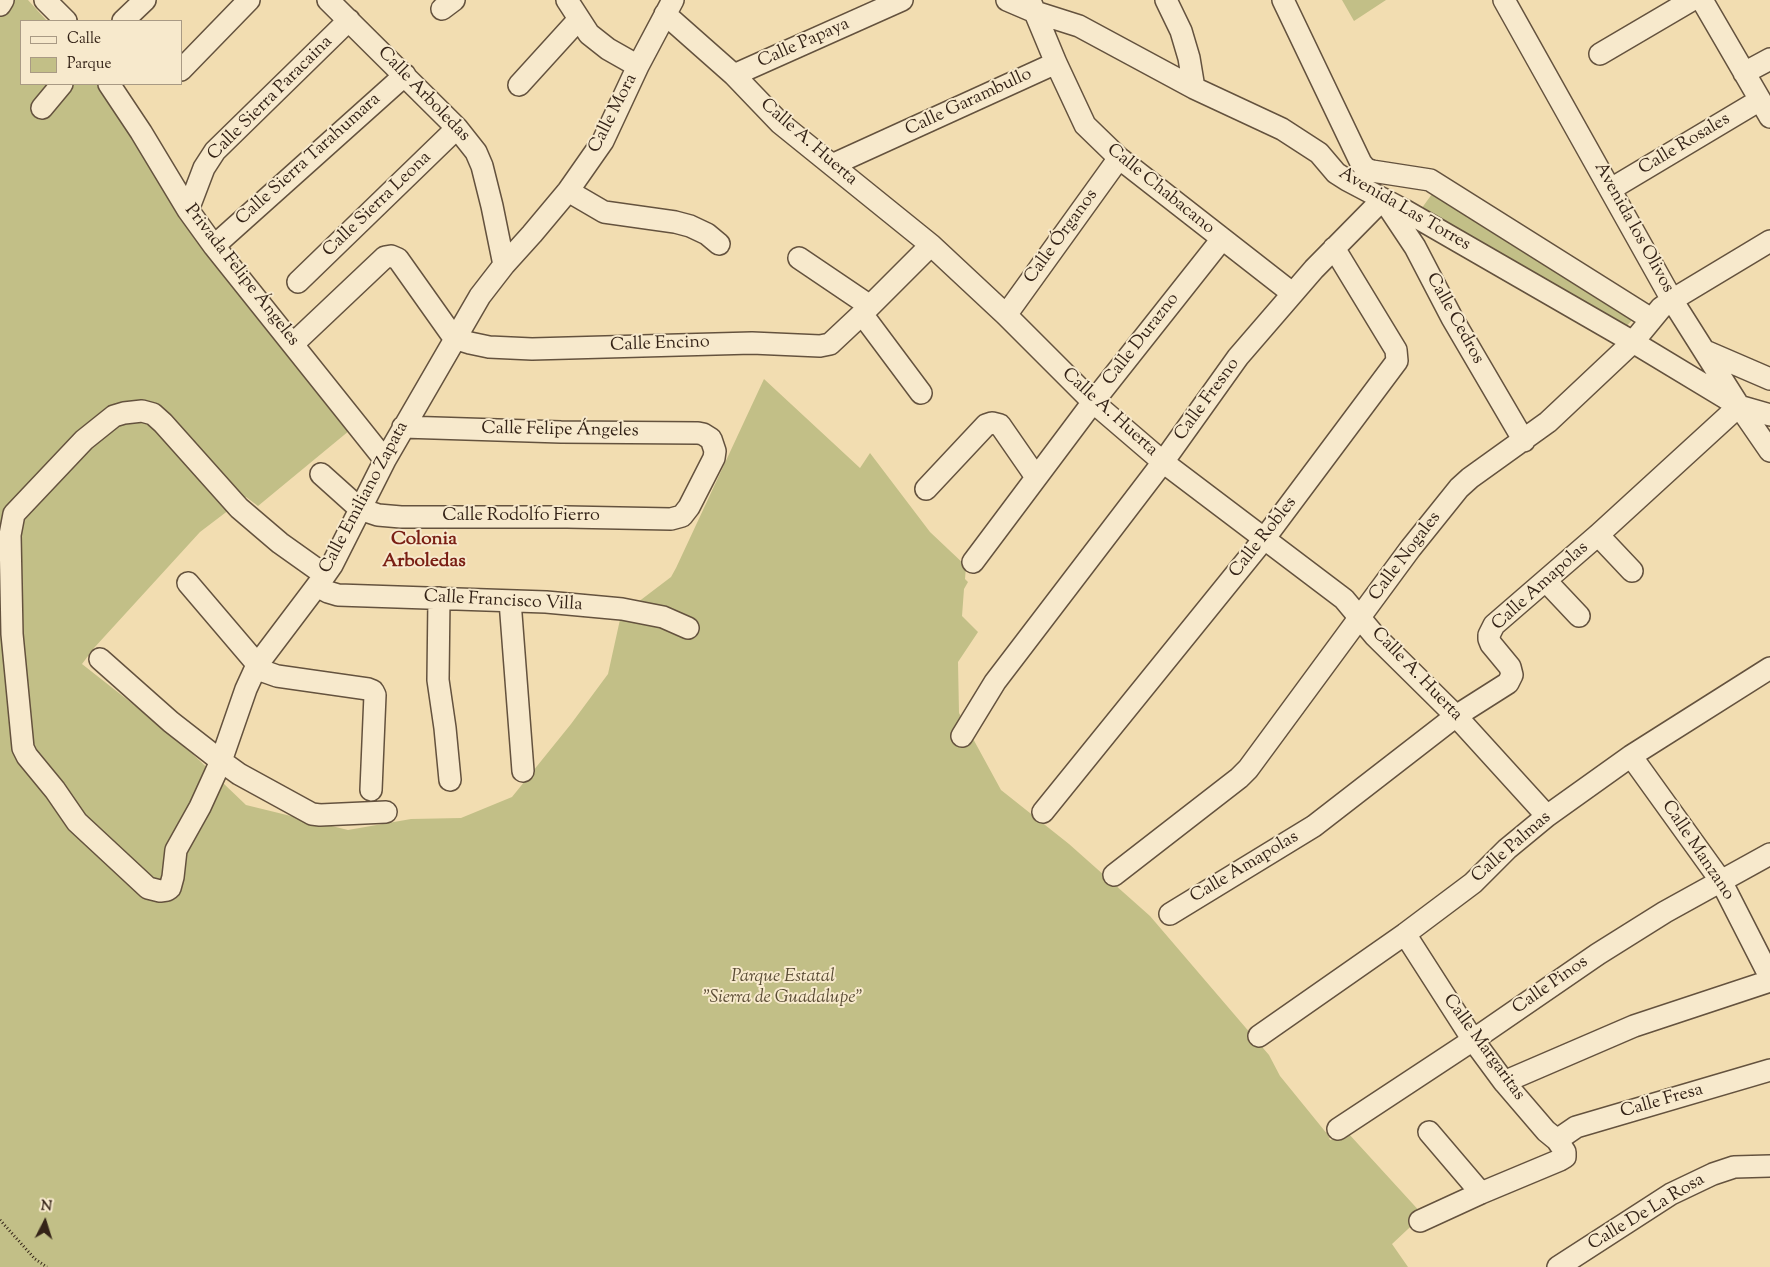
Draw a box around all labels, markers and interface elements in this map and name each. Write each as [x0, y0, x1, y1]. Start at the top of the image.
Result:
street label: Calle Papaya [755, 14, 853, 74]
legend [20, 20, 182, 85]
text: Calle [67, 29, 101, 50]
street label: Calle Sierra Paracaina [204, 32, 338, 166]
street label: Calle Arboledas [372, 43, 474, 147]
text: Parque [67, 54, 111, 75]
street label: Calle Garambullo [902, 64, 1036, 142]
street label: Calle Mora [585, 71, 643, 157]
street label: Calle Sierra Tarahumara [232, 89, 386, 231]
street label: Calle A. Huerta [755, 95, 861, 191]
street label: Calle Rosales [1635, 109, 1735, 181]
street label: Calle Chabacano [1102, 140, 1218, 240]
street label: Calle Sierra Leona [319, 148, 437, 262]
street label: Avenida los Olivos [1588, 159, 1678, 297]
street label: Avenida Las Torres [1334, 163, 1474, 257]
street label: Calle Órganos [1021, 186, 1103, 288]
street label: Privada Felipe Ángeles [179, 201, 303, 351]
street label: Calle Cedros [1420, 270, 1488, 368]
street label: Calle Durazno [1099, 289, 1185, 391]
street label: Calle Encino [610, 332, 710, 358]
street label: Calle Fresno [1171, 354, 1245, 446]
street label: Calle A. Huerta [1057, 364, 1161, 462]
street label: Calle Emiliano Zapata [316, 418, 414, 578]
street label: Calle Felipe Ángeles [481, 419, 639, 443]
street label: Calle Robles [1226, 493, 1302, 583]
street label: Calle Rodolfo Fierro [442, 506, 600, 528]
street label: Calle Nogales [1365, 508, 1447, 606]
district label: Colonia Arboledas [382, 530, 466, 574]
street label: Calle Amapolas [1488, 538, 1594, 636]
street label: Calle Francisco Villa [423, 587, 583, 617]
street label: Calle A. Huerta [1366, 624, 1466, 726]
street label: Calle Manzano [1656, 797, 1738, 905]
street label: Calle Palmas [1468, 808, 1556, 888]
street label: Calle Amapolas [1187, 827, 1303, 909]
street label: Calle Pinos [1509, 952, 1593, 1020]
park label: Parque Estatal "Sierra de Guadalupe" [703, 967, 863, 1010]
street label: Calle Margaritas [1437, 991, 1529, 1105]
street label: Calle Fresa [1618, 1080, 1706, 1124]
street label: Calle De La Rosa [1585, 1170, 1709, 1256]
north arrow [20, 1197, 70, 1247]
text: N [40, 1197, 53, 1218]

